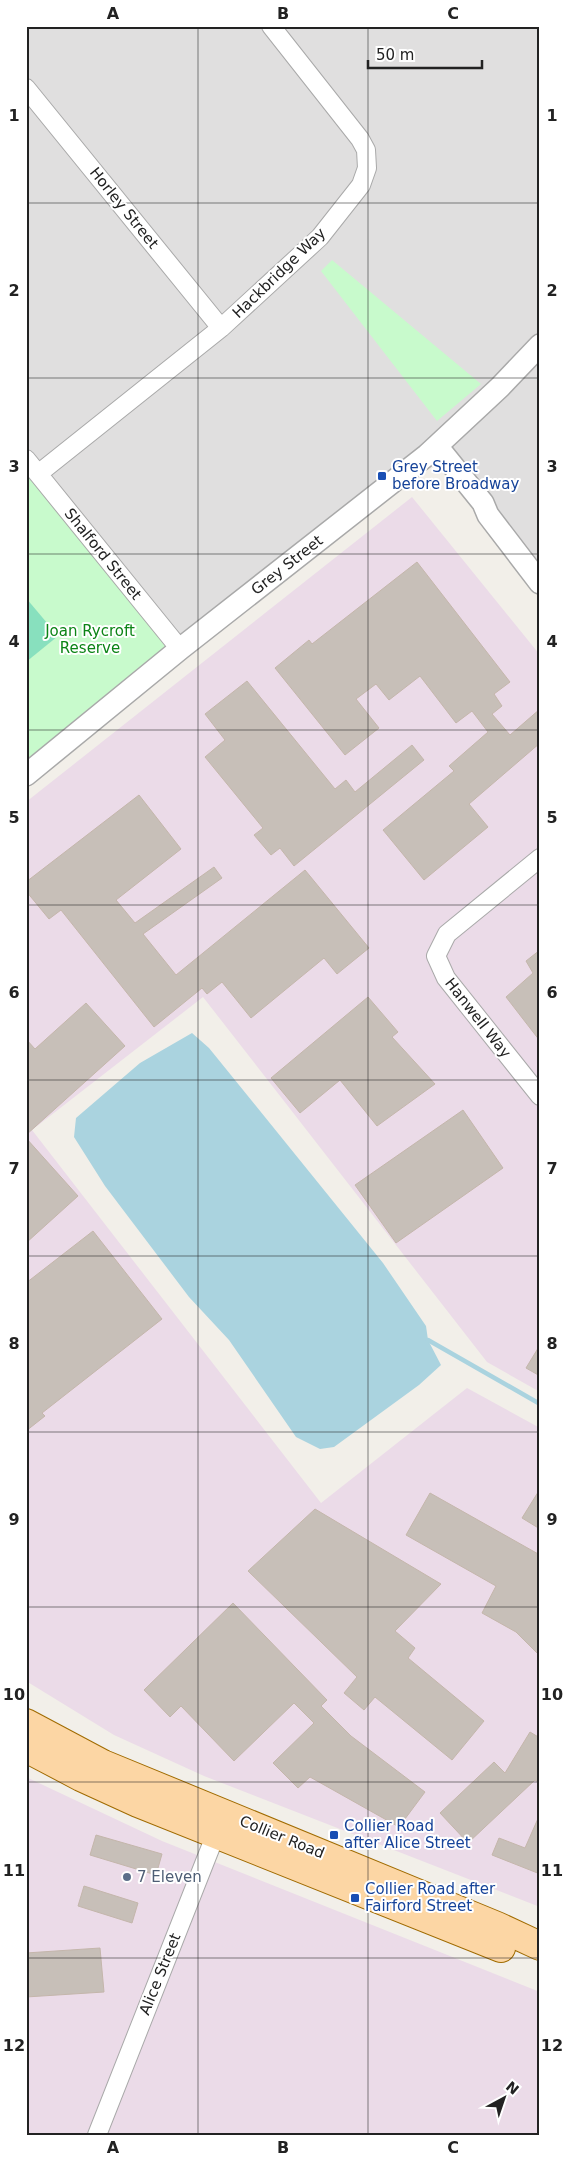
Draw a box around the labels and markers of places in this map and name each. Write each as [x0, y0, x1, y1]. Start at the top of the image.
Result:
place label: Grey Street before Broadway [392, 458, 520, 493]
marker: Grey Street before Broadway [376, 470, 388, 482]
place label: Collier Road after Alice Street [344, 1817, 471, 1852]
marker: Collier Road after Alice Street [328, 1829, 340, 1841]
place label: 7 Eleven [137, 1868, 202, 1886]
marker: 7 Eleven [121, 1871, 133, 1883]
place label: Collier Road after Fairford Street [365, 1880, 496, 1915]
marker: Collier Road after Fairford Street [349, 1892, 361, 1904]

